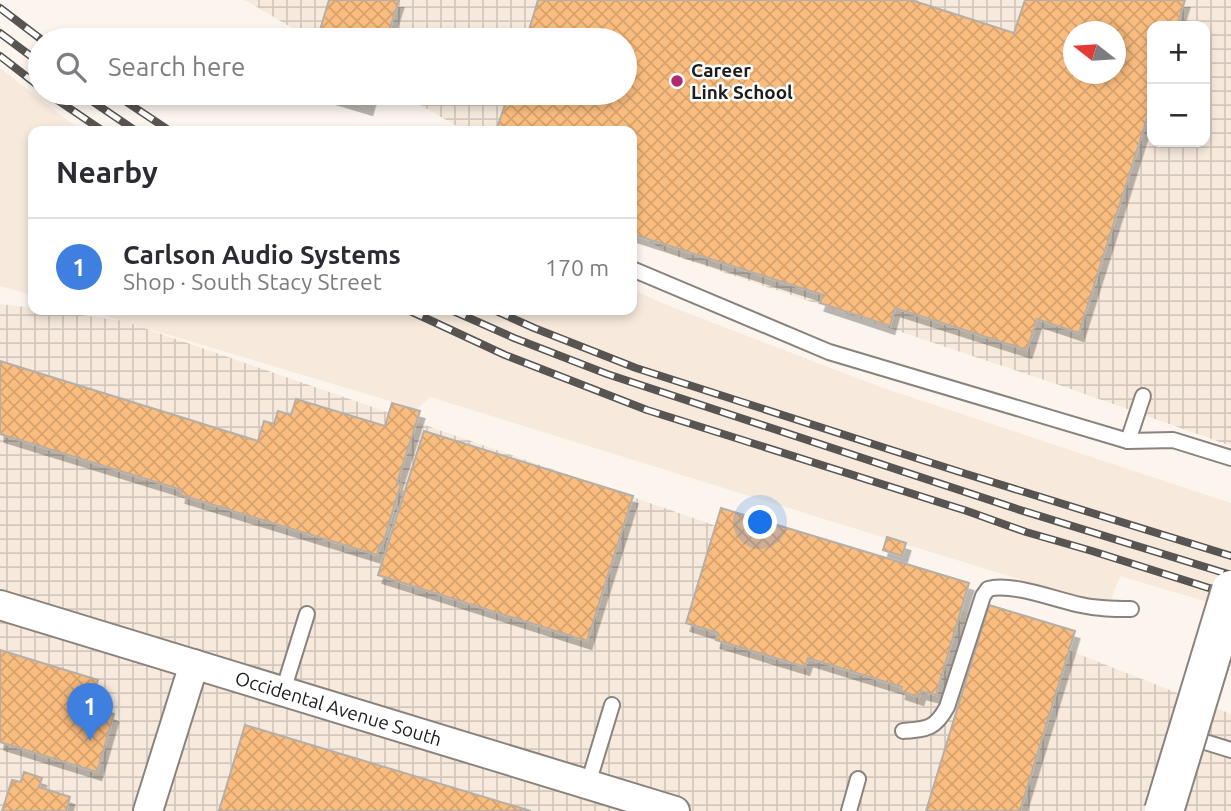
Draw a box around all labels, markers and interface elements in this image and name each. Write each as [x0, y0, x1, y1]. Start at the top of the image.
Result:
north arrow [1063, 21, 1126, 84]
map controls [1147, 21, 1210, 147]
button: + [1147, 21, 1210, 84]
search box [28, 28, 637, 105]
icon: search [52, 48, 90, 86]
text: Search here [108, 52, 245, 81]
place label: Career Link School [691, 59, 793, 103]
marker: Career Link School [669, 73, 685, 89]
button: − [1147, 84, 1210, 147]
text: Nearby [56, 155, 158, 189]
text: Carlson Audio Systems [123, 240, 401, 269]
text: 1 [73, 255, 85, 280]
text: 170 m [545, 255, 609, 280]
text: Shop · South Stacy Street [123, 269, 382, 294]
your location [743, 505, 777, 539]
street label: Occidental Avenue South [233, 666, 444, 750]
pin: 1 [67, 683, 113, 741]

